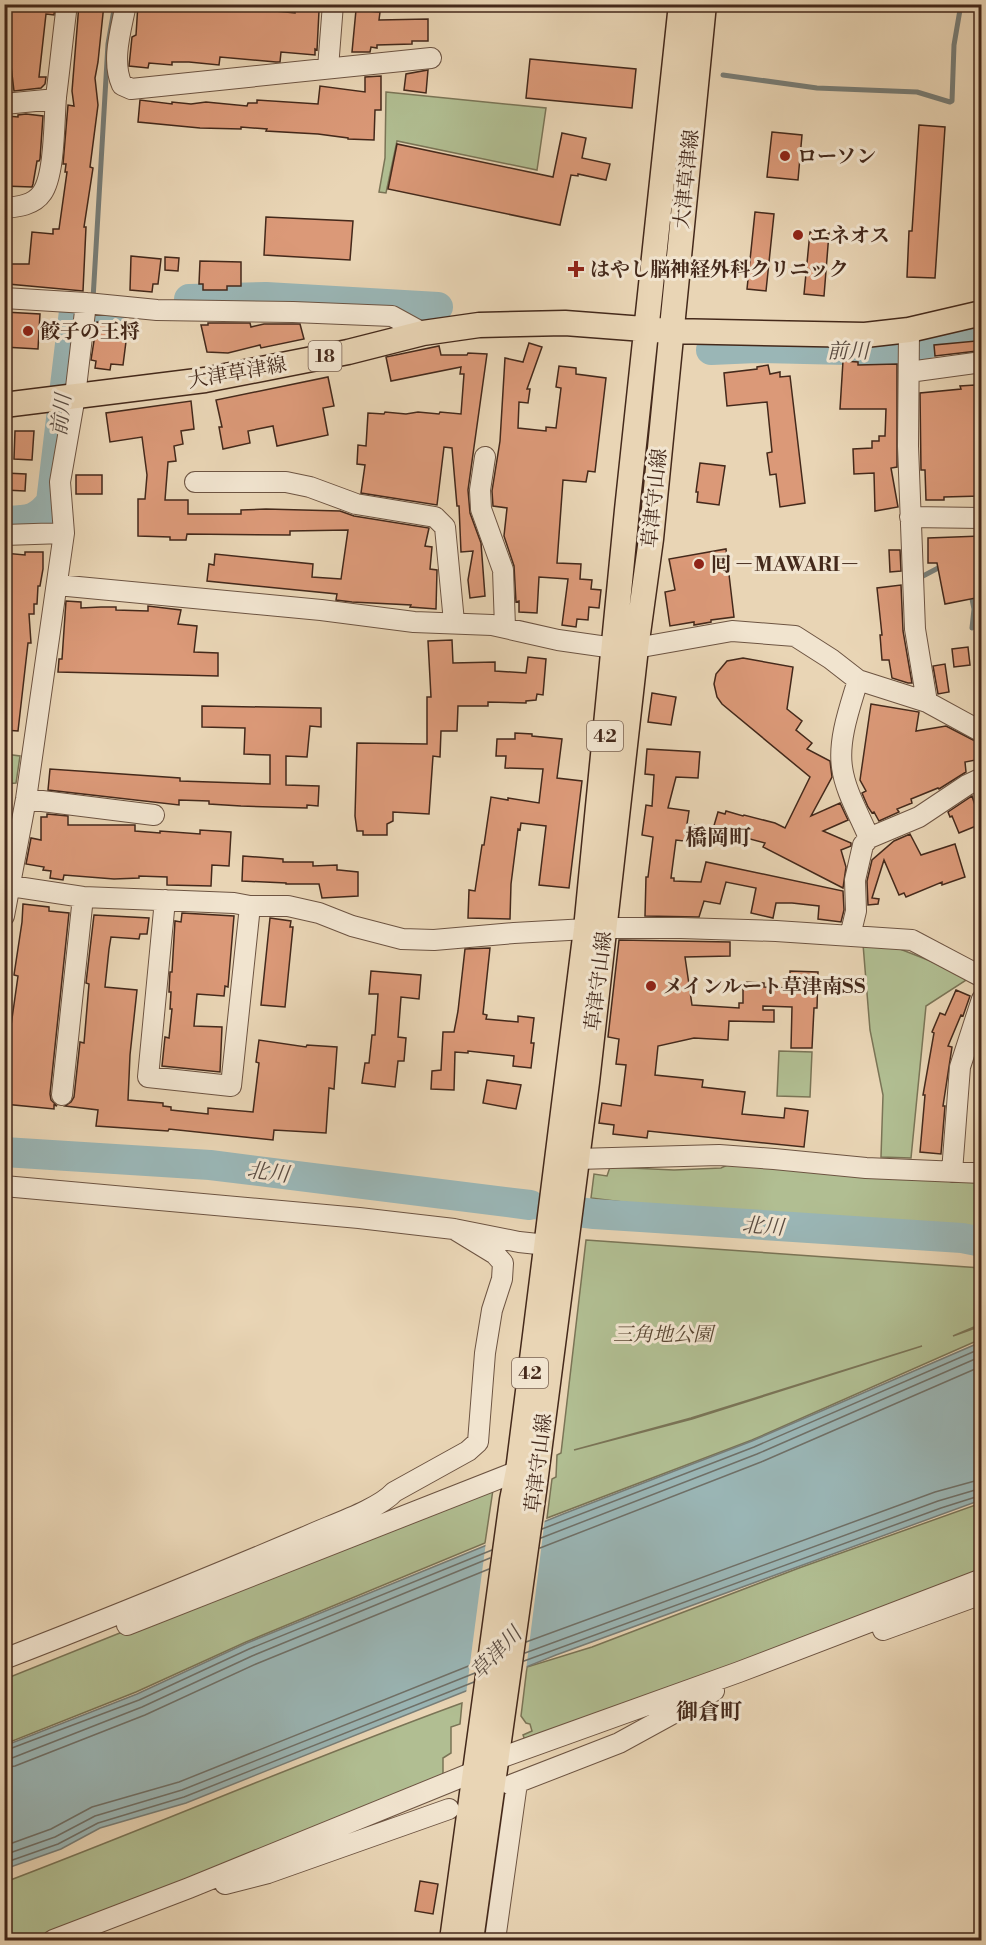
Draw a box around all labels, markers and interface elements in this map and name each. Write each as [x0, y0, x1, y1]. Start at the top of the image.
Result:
street label: 大津草津線 [670, 128, 705, 230]
place label: ローソン [797, 145, 876, 170]
marker: ローソン [778, 149, 792, 163]
place label: エネオス [810, 224, 890, 249]
marker: エネオス [791, 228, 805, 242]
place label: はやし脳神経外科クリニック [590, 258, 849, 283]
marker: はやし脳神経外科クリニック [567, 260, 585, 278]
place label: 餃子の王将 [40, 320, 140, 345]
marker: 餃子の王将 [21, 324, 35, 338]
water label: 前川 [827, 339, 871, 365]
road number: 18 [308, 341, 342, 371]
street label: 大津草津線 [186, 352, 289, 394]
water label: 前川 [47, 391, 78, 438]
street label: 草津守山線 [638, 447, 673, 549]
place label: 囘 －MAWARI－ [711, 553, 860, 578]
marker: 囘 －MAWARI－ [692, 557, 706, 571]
road number: 42 [587, 721, 623, 751]
district label: 橋岡町 [685, 825, 751, 852]
street label: 草津守山線 [581, 930, 618, 1032]
place label: メインルート草津南SS [663, 975, 865, 1000]
marker: メインルート草津南SS [644, 979, 658, 993]
water label: 北川 [245, 1158, 292, 1189]
water label: 北川 [741, 1213, 787, 1242]
park label: 三角地公園 [613, 1323, 716, 1348]
road number: 42 [512, 1358, 548, 1388]
street label: 草津守山線 [521, 1412, 558, 1514]
water label: 草津川 [465, 1621, 529, 1685]
district label: 御倉町 [676, 1699, 742, 1726]

